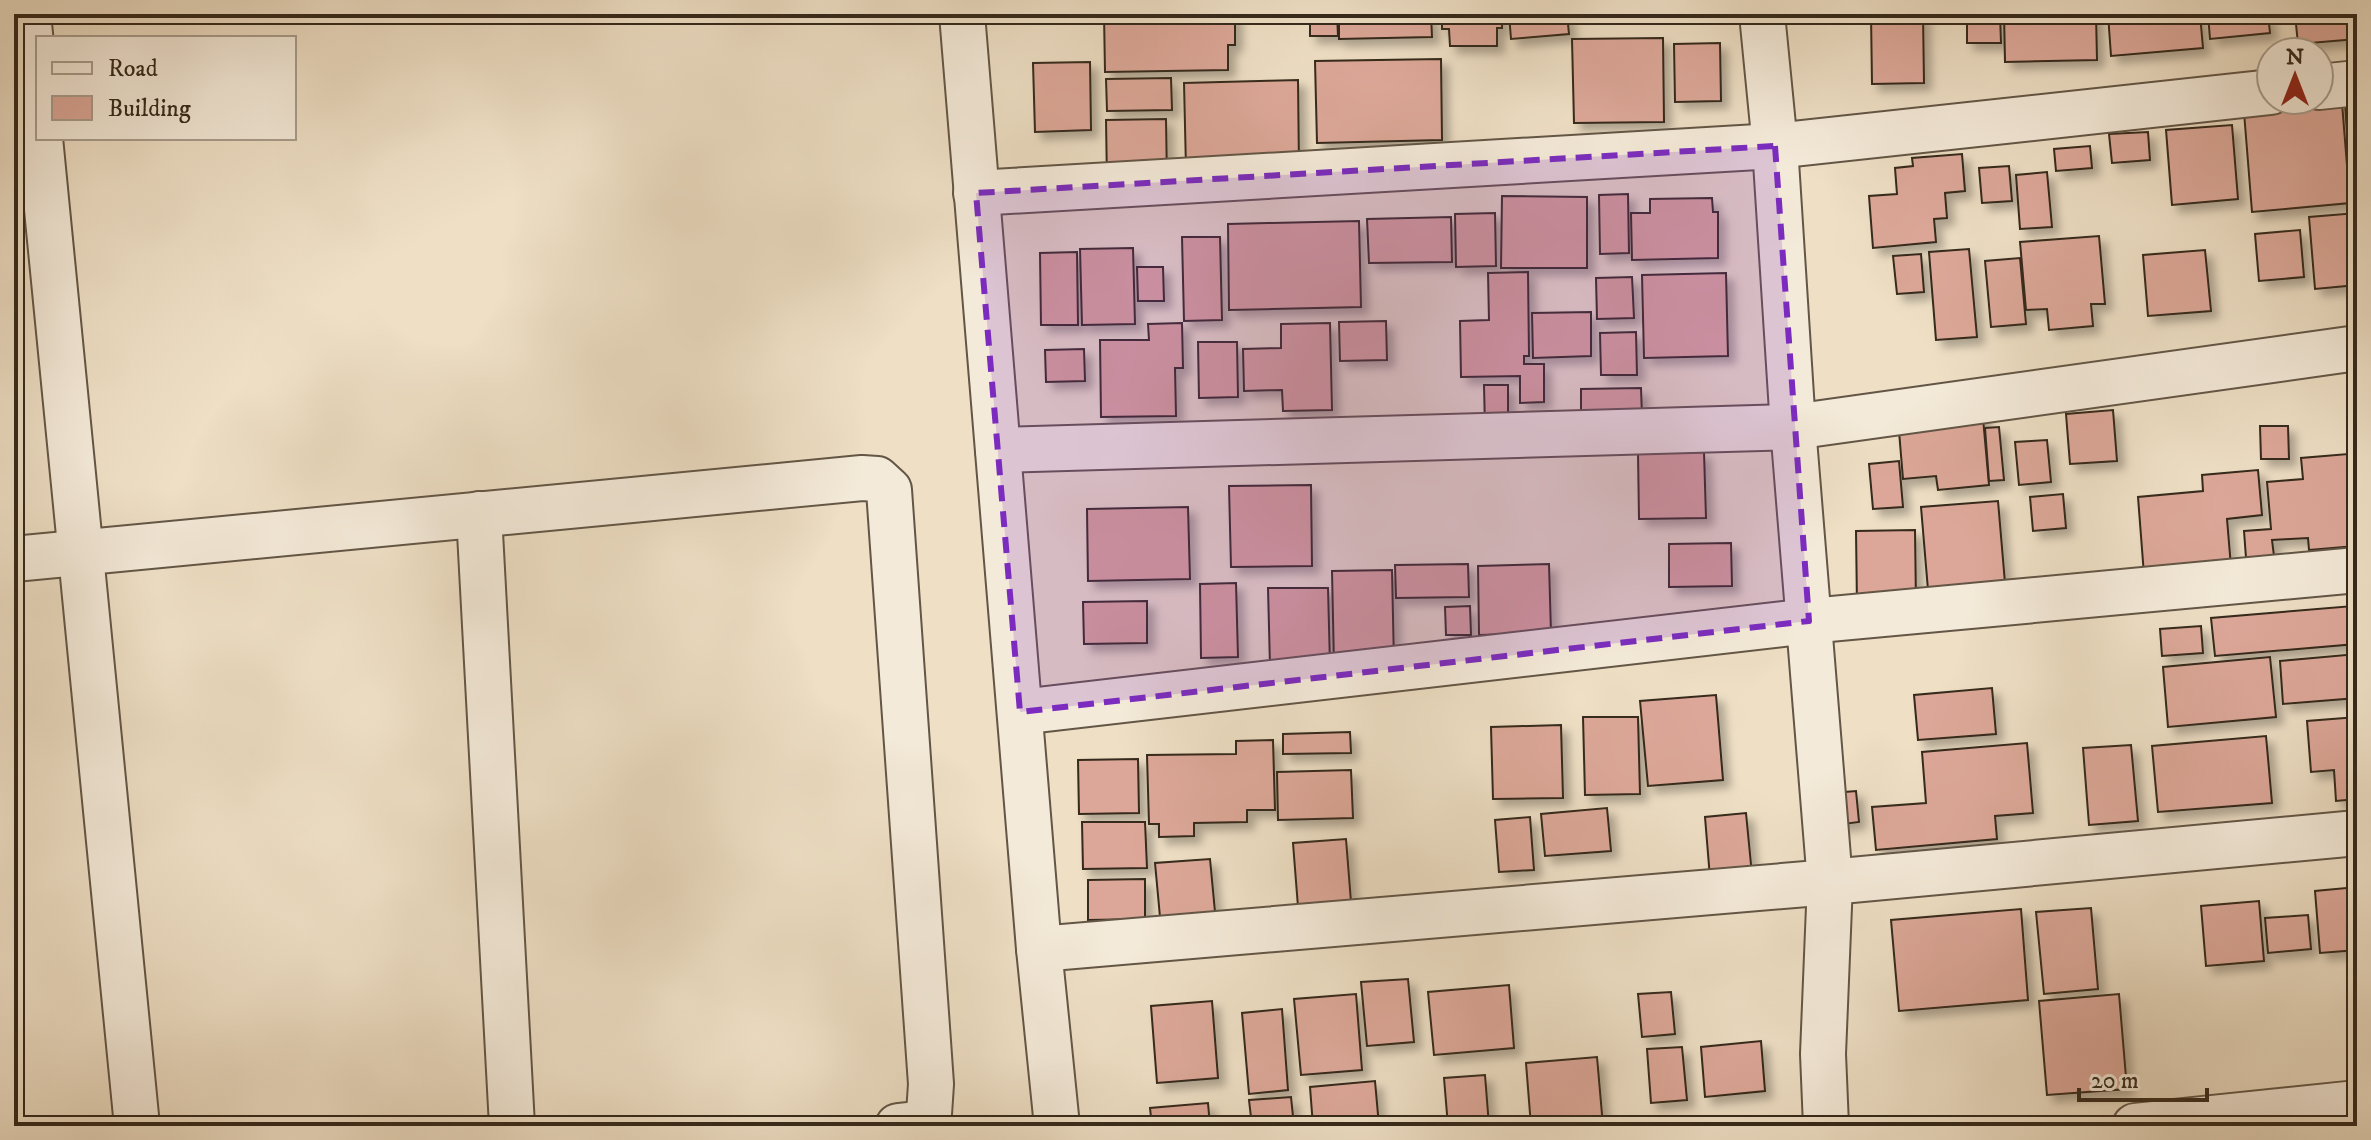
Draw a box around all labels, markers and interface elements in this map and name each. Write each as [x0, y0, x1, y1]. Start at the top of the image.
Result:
legend [36, 36, 296, 140]
north arrow [2255, 36, 2335, 116]
text: N [2286, 44, 2304, 71]
text: Road [108, 54, 158, 84]
text: Building [108, 94, 191, 124]
scale bar [2079, 1052, 2207, 1102]
text: 20 m [2091, 1066, 2139, 1096]

